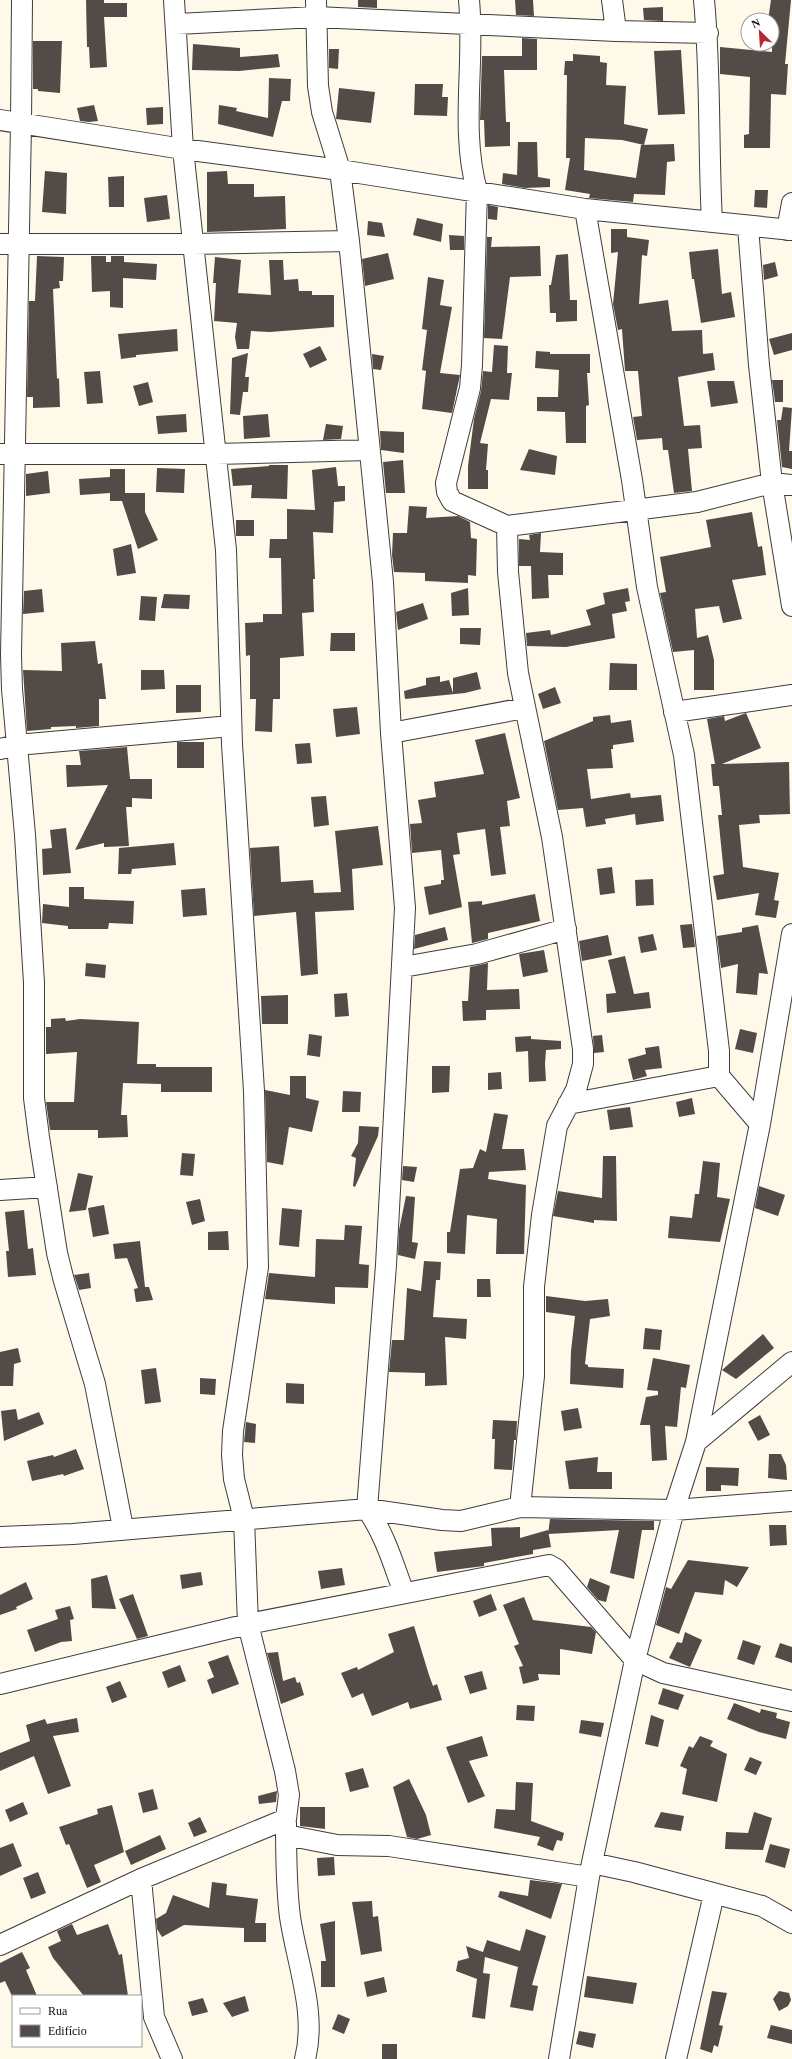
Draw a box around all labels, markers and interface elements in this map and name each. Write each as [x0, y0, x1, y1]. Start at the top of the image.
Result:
north arrow [740, 12, 780, 52]
text: N [750, 16, 762, 30]
legend [12, 1995, 142, 2047]
text: Rua [48, 2004, 68, 2018]
text: Edifício [48, 2024, 87, 2038]

